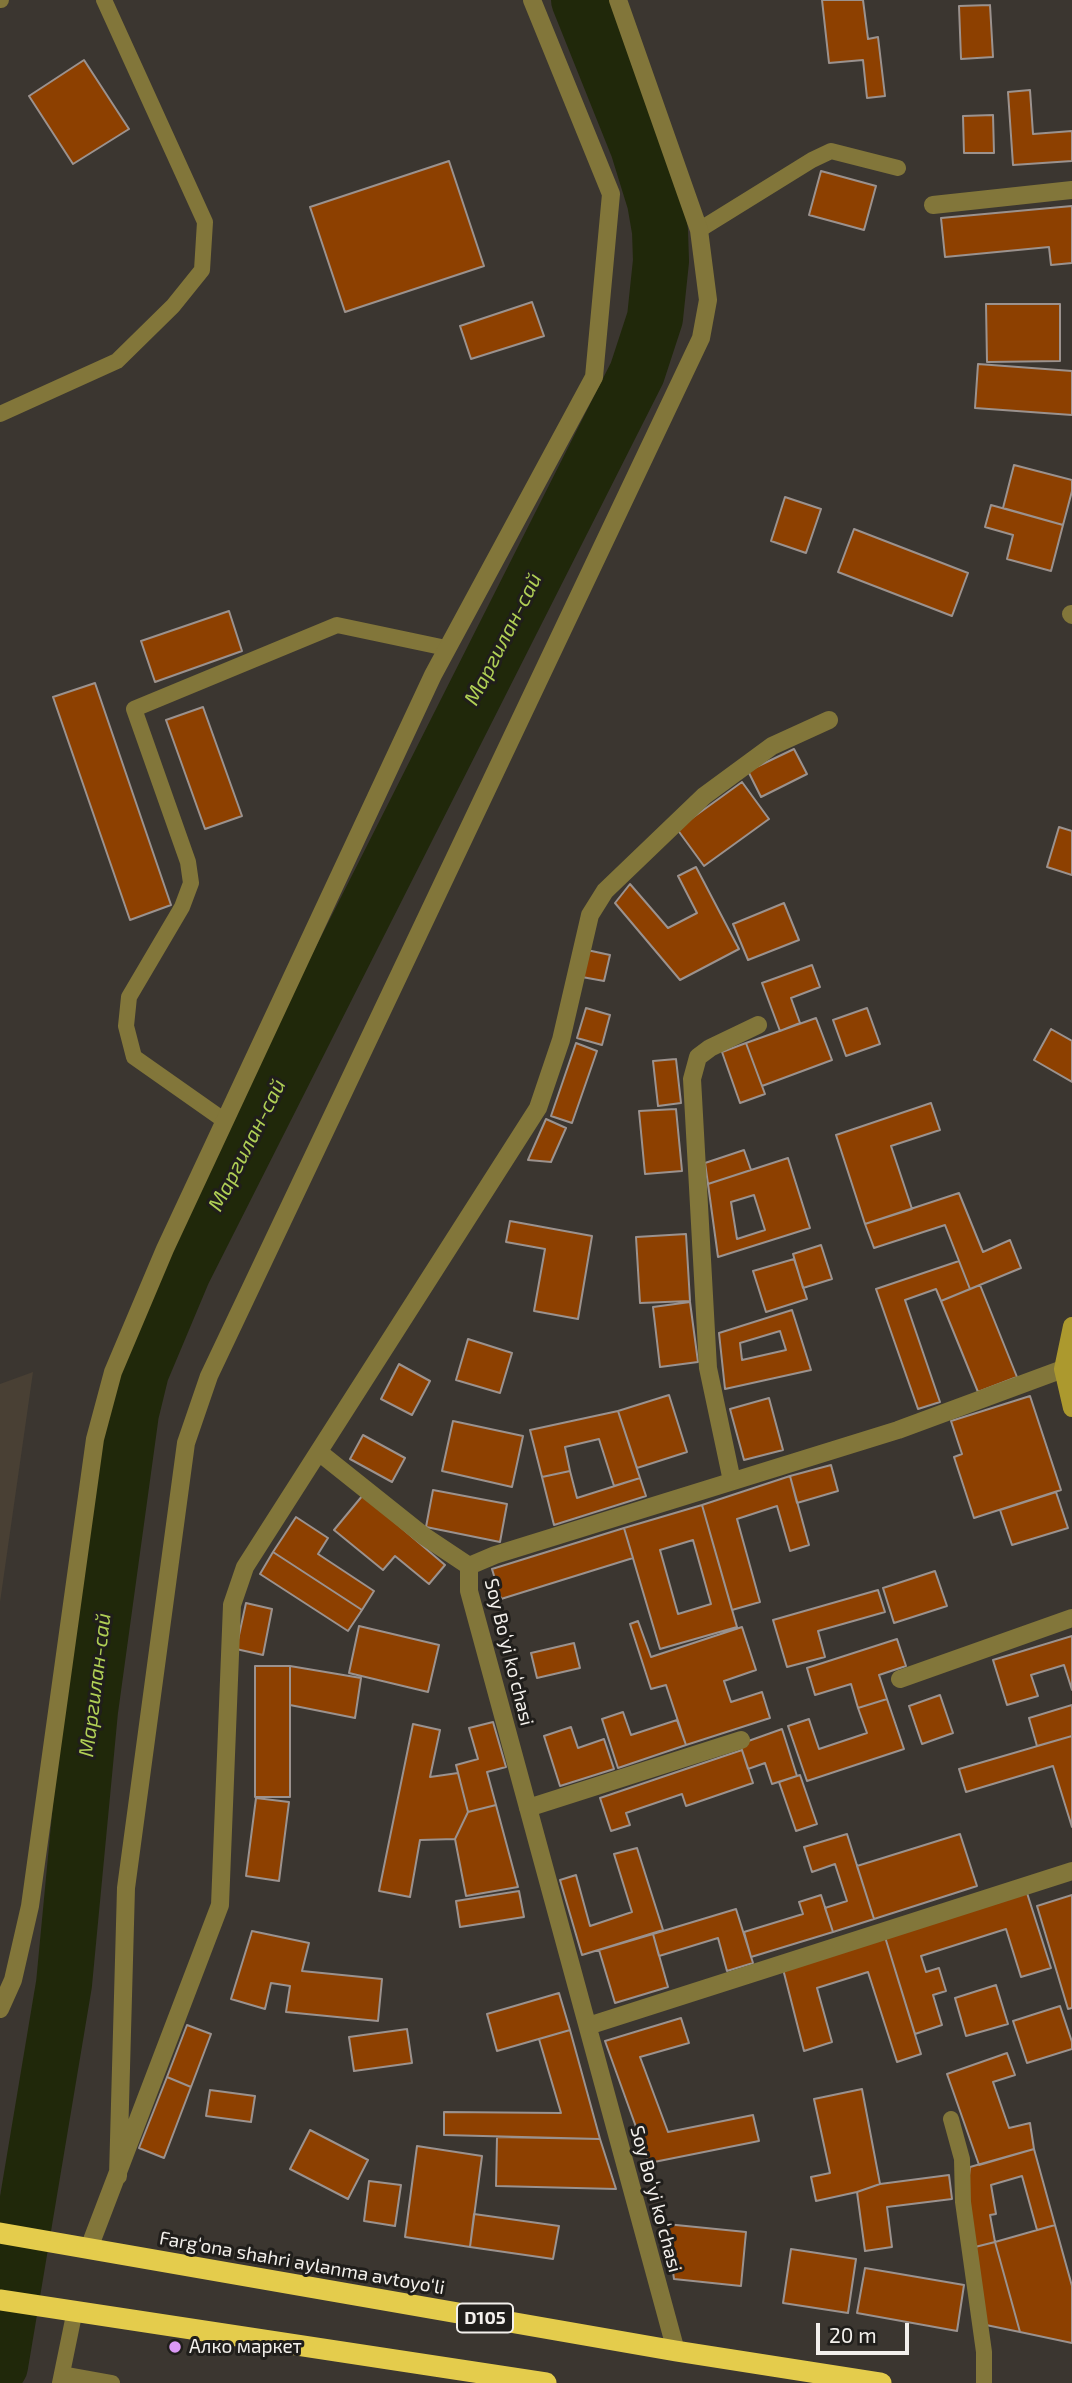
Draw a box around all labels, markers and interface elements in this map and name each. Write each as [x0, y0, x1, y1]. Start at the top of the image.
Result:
water label: Маргилан-сай [459, 569, 547, 709]
water label: Маргилан-сай [203, 1075, 291, 1215]
street label: Soy Boʻyi koʻchasi [480, 1576, 538, 1728]
water label: Маргилан-сай [74, 1611, 116, 1759]
street label: Soy Boʻyi koʻchasi [625, 2123, 687, 2275]
street label: Farg‘ona shahri aylanma avtoyo‘li [158, 2227, 446, 2299]
road number: D105 [457, 2304, 513, 2332]
scale bar [820, 2310, 913, 2354]
text: 20 m [829, 2322, 877, 2347]
place label: Алко маркет [189, 2336, 302, 2358]
marker: Алко маркет [167, 2339, 183, 2355]

